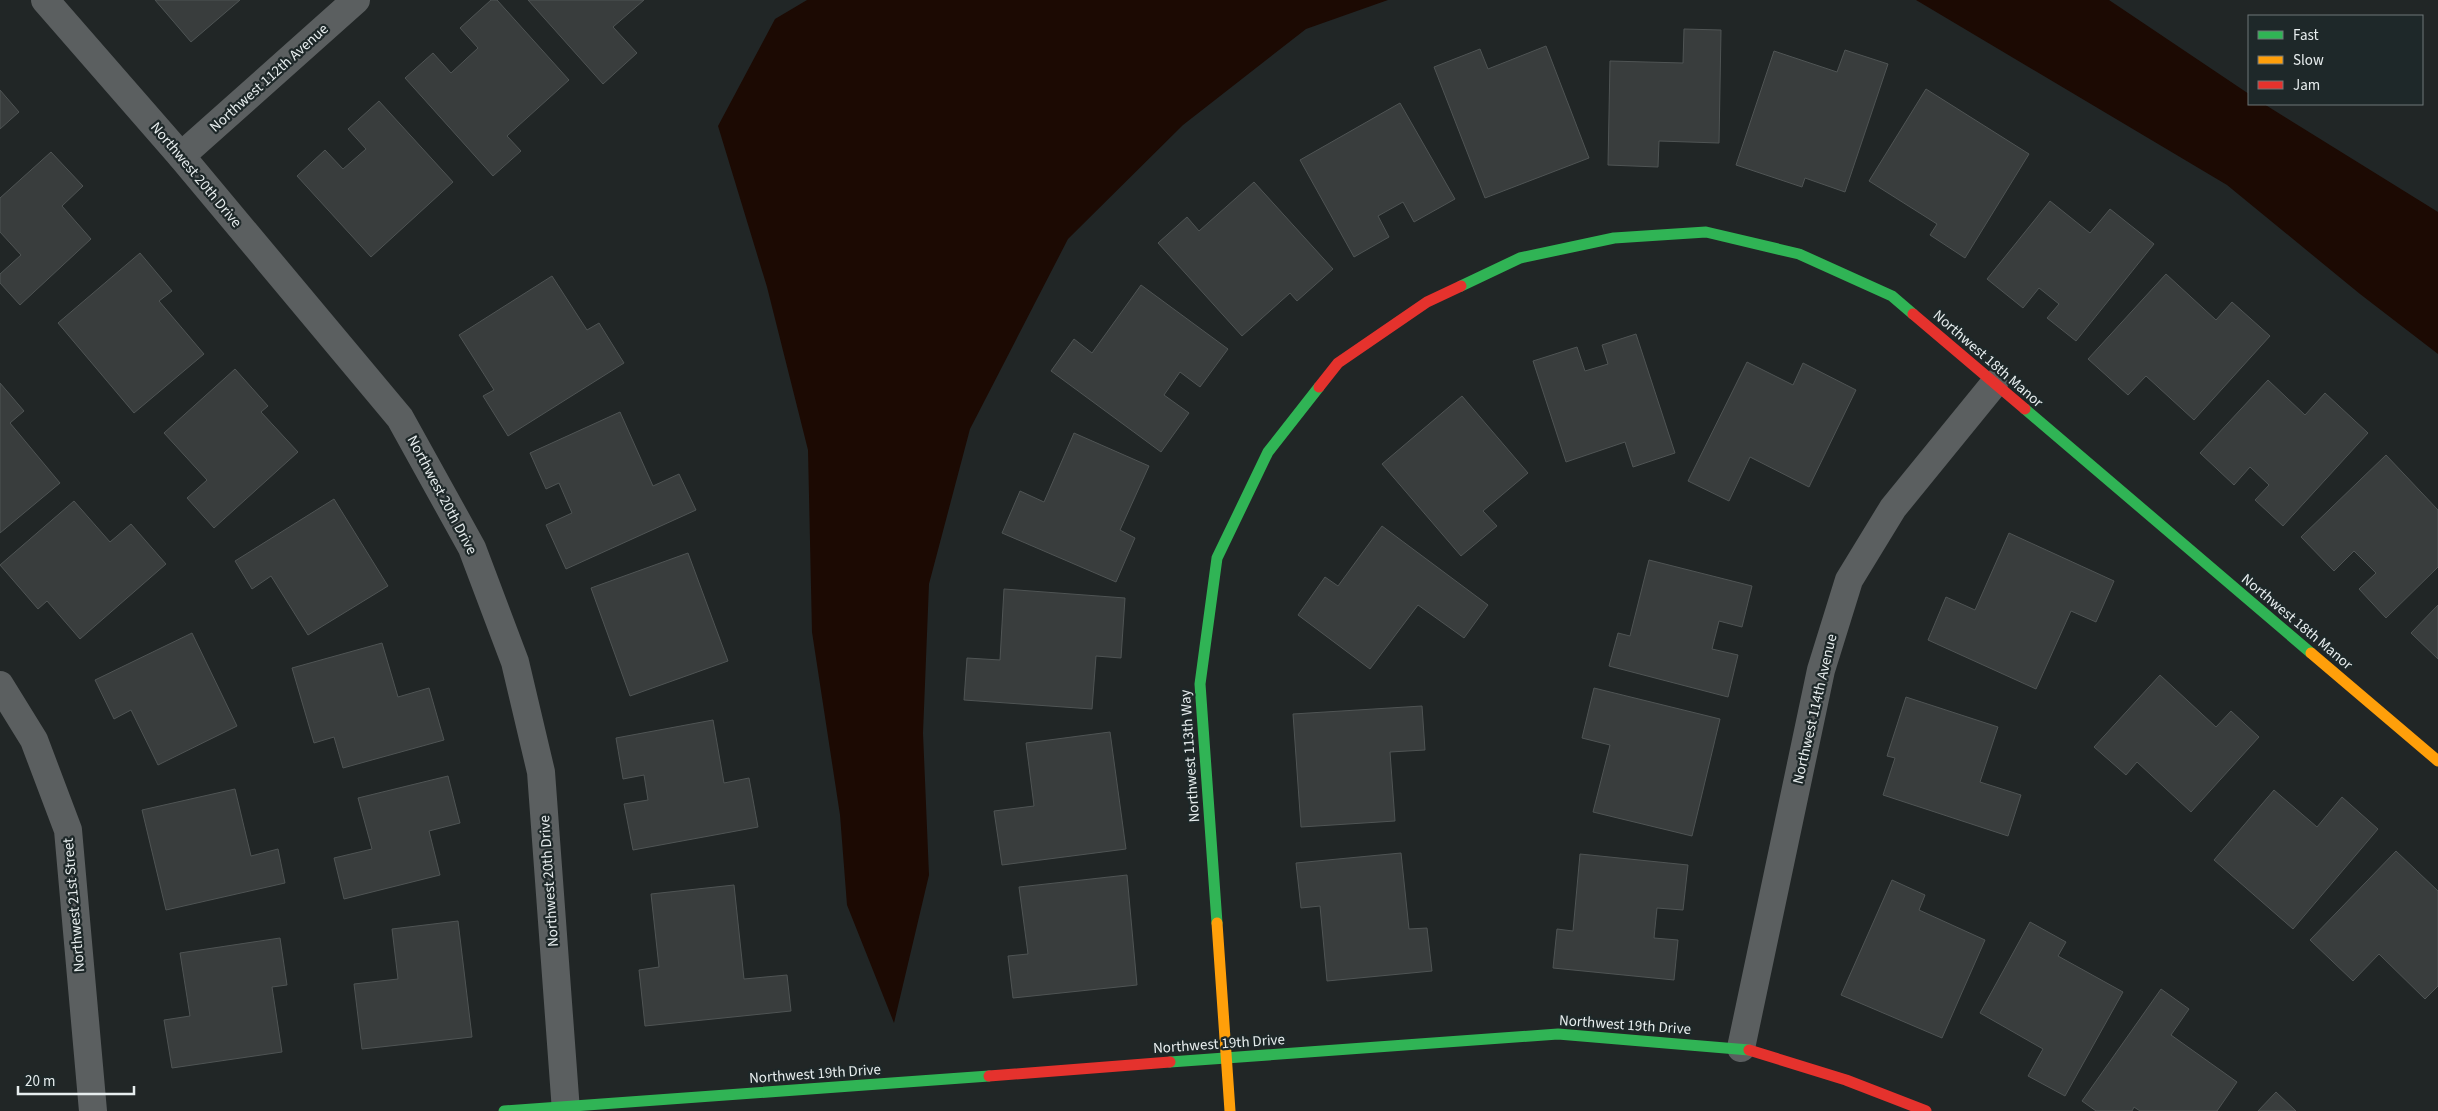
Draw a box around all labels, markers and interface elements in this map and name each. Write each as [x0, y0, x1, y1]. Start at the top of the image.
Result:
legend [2248, 15, 2423, 105]
street label: Northwest 112th Avenue [205, 19, 333, 137]
text: Fast [2293, 25, 2319, 46]
text: Slow [2293, 50, 2324, 71]
text: Jam [2293, 75, 2320, 96]
street label: Northwest 20th Drive [145, 118, 247, 232]
street label: Northwest 18th Manor [1928, 305, 2048, 413]
street label: Northwest 20th Drive [402, 432, 482, 558]
street label: Northwest 18th Manor [2237, 569, 2358, 675]
street label: Northwest 114th Avenue [1788, 632, 1842, 786]
street label: Northwest 113th Way [1175, 689, 1205, 823]
street label: Northwest 20th Drive [534, 814, 564, 948]
street label: Northwest 21st Street [58, 837, 90, 973]
street label: Northwest 19th Drive [1558, 1010, 1692, 1040]
street label: Northwest 19th Drive [1152, 1029, 1286, 1059]
street label: Northwest 19th Drive [748, 1059, 882, 1089]
scale bar [18, 1064, 134, 1096]
text: 20 m [25, 1071, 55, 1092]

